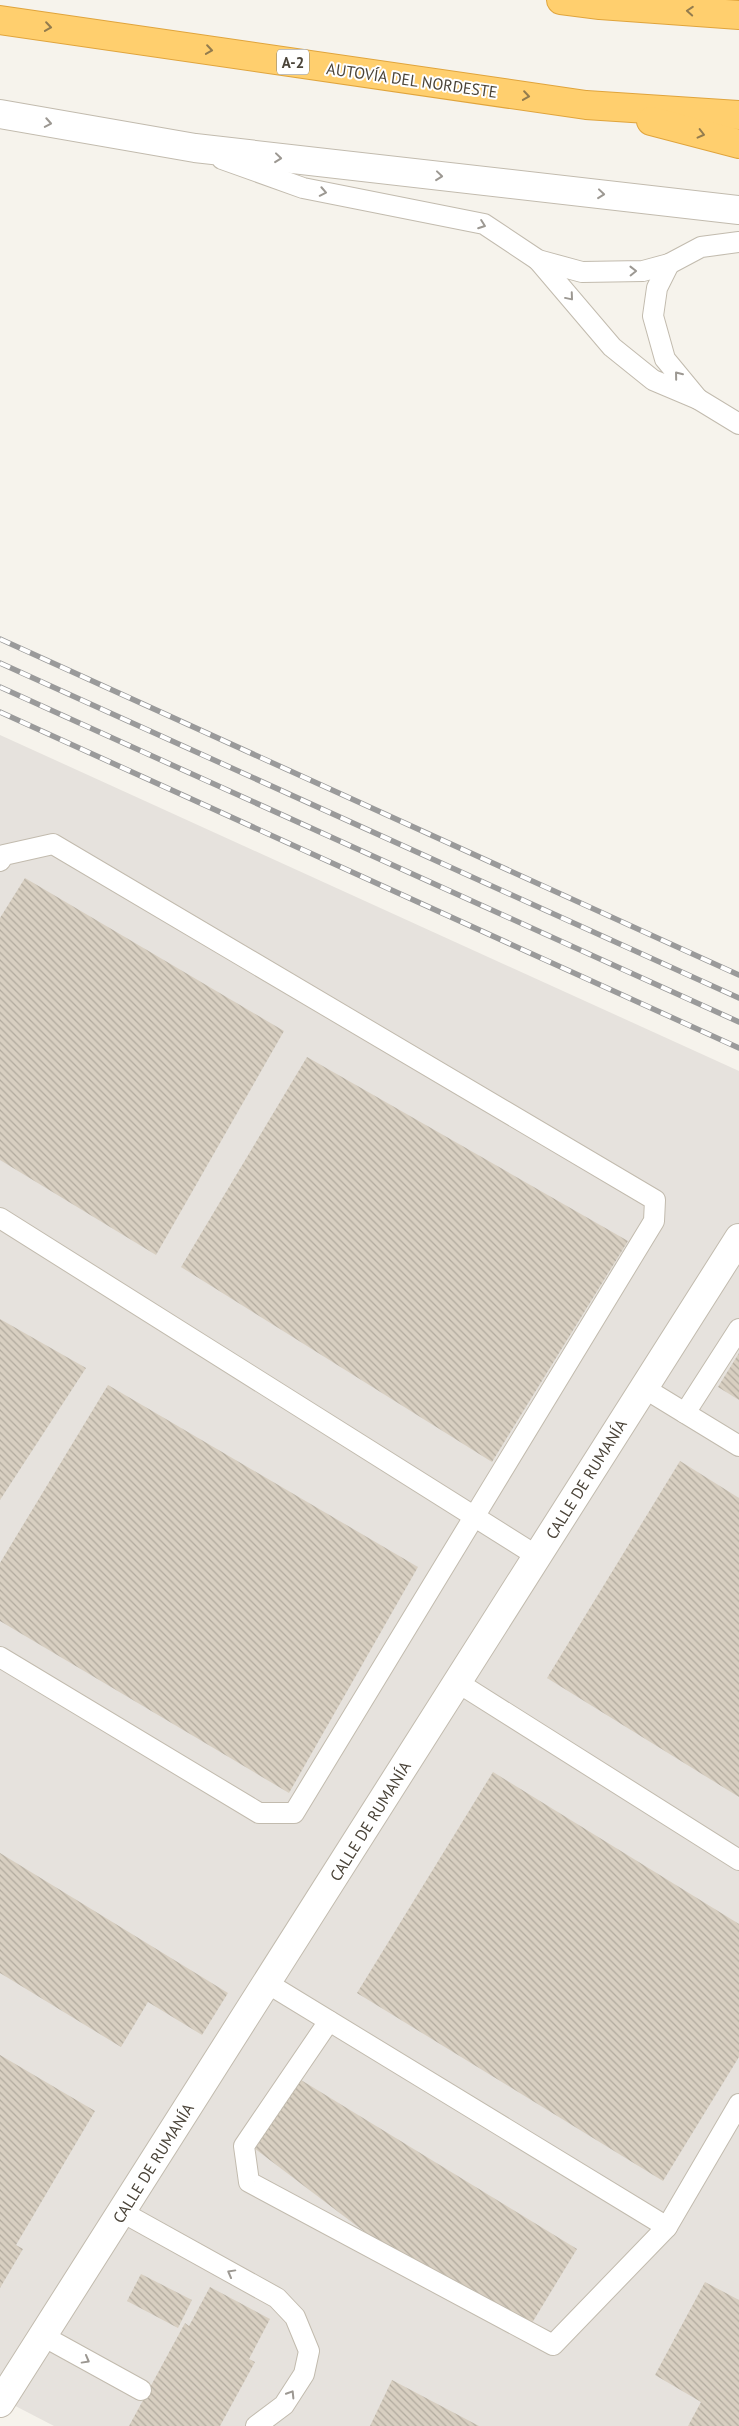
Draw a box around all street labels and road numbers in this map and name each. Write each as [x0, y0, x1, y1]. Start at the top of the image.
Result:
road number: A-2 [277, 50, 309, 74]
street label: AUTOVÍA DEL NORDESTE [325, 58, 499, 102]
street label: CALLE DE RUMANÍA [541, 1415, 631, 1543]
street label: CALLE DE RUMANÍA [325, 1757, 415, 1885]
street label: CALLE DE RUMANÍA [108, 2099, 198, 2227]

